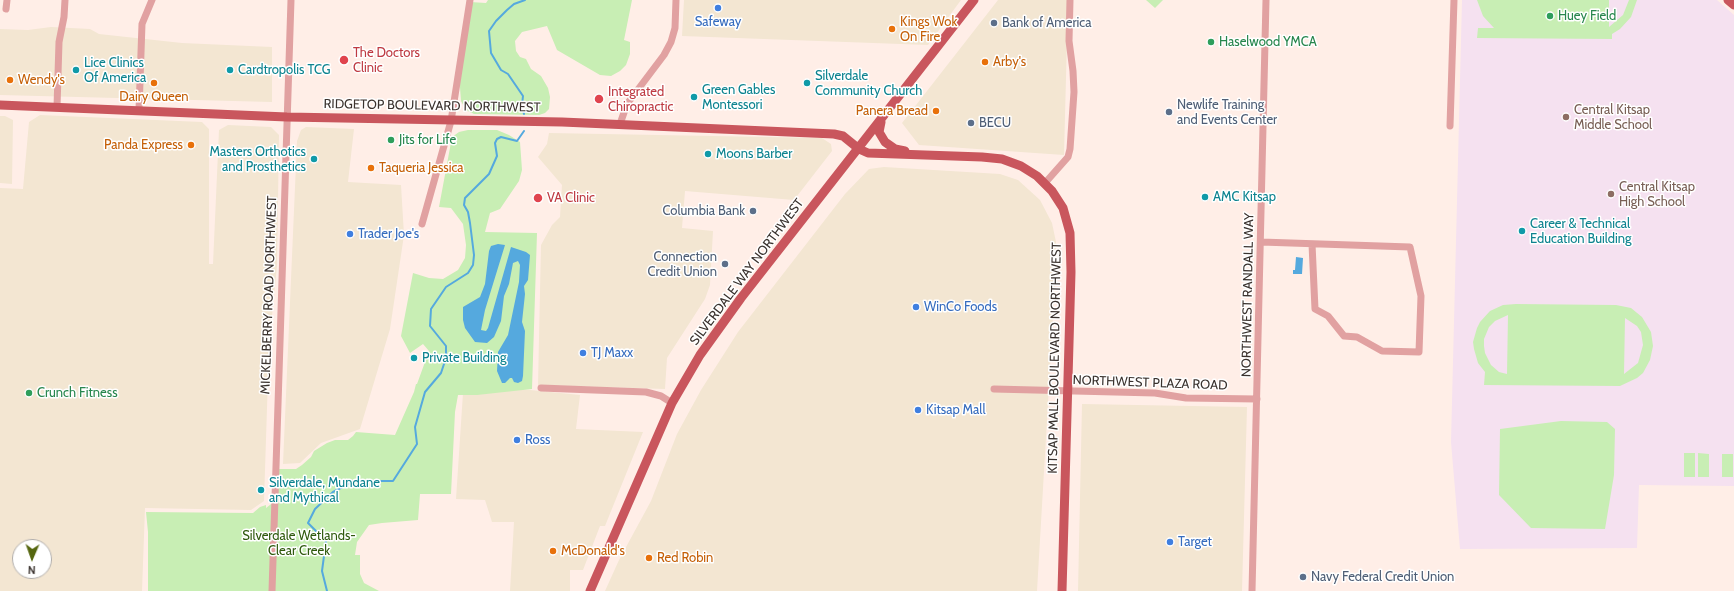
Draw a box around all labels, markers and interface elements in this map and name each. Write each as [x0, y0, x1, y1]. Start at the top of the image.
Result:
marker: Safeway [713, 3, 723, 13]
place label: Huey Field [1558, 8, 1616, 24]
marker: Huey Field [1545, 11, 1555, 21]
place label: Safeway [695, 14, 741, 30]
place label: Kings Wok On Fire [900, 14, 957, 45]
place label: Bank of America [1002, 15, 1091, 31]
marker: Bank of America [989, 18, 999, 28]
marker: Kings Wok On Fire [887, 24, 897, 34]
place label: Haselwood YMCA [1219, 34, 1317, 50]
marker: Haselwood YMCA [1206, 37, 1216, 47]
place label: The Doctors Clinic [353, 45, 420, 76]
marker: The Doctors Clinic [338, 54, 350, 66]
place label: Arby's [993, 54, 1026, 70]
place label: Lice Clinics Of America [84, 55, 146, 86]
marker: Arby's [980, 57, 990, 67]
place label: Cardtropolis TCG [238, 62, 331, 78]
marker: Lice Clinics Of America [71, 65, 81, 75]
marker: Cardtropolis TCG [225, 65, 235, 75]
place label: Silverdale Community Church [815, 68, 922, 99]
place label: Wendy's [18, 72, 65, 88]
marker: Wendy's [5, 75, 15, 85]
marker: Dairy Queen [149, 78, 159, 88]
marker: Silverdale Community Church [802, 78, 812, 88]
place label: Green Gables Montessori [702, 82, 775, 113]
place label: Integrated Chiropractic [608, 84, 673, 115]
place label: Dairy Queen [119, 89, 189, 105]
marker: Green Gables Montessori [689, 92, 699, 102]
marker: Integrated Chiropractic [593, 93, 605, 105]
street label: RIDGETOP BOULEVARD NORTHWEST [323, 96, 541, 116]
place label: Newlife Training and Events Center [1177, 97, 1277, 128]
place label: Central Kitsap Middle School [1574, 102, 1652, 133]
place label: Panera Bread [856, 103, 928, 119]
marker: Panera Bread [931, 106, 941, 116]
marker: Newlife Training and Events Center [1164, 107, 1174, 117]
marker: Central Kitsap Middle School [1561, 112, 1571, 122]
place label: BECU [979, 115, 1011, 131]
marker: BECU [966, 118, 976, 128]
place label: Jits for Life [399, 132, 456, 148]
marker: Jits for Life [386, 135, 396, 145]
place label: Panda Express [104, 137, 183, 153]
marker: Panda Express [186, 140, 196, 150]
place label: Masters Orthotics and Prosthetics [210, 144, 306, 175]
place label: Moons Barber [716, 146, 792, 162]
marker: Moons Barber [703, 149, 713, 159]
marker: Masters Orthotics and Prosthetics [309, 154, 319, 164]
place label: Taqueria Jessica [379, 160, 464, 176]
marker: Taqueria Jessica [366, 163, 376, 173]
place label: Central Kitsap High School [1619, 179, 1695, 210]
place label: AMC Kitsap [1213, 189, 1276, 205]
marker: Central Kitsap High School [1606, 189, 1616, 199]
place label: VA Clinic [547, 190, 595, 206]
marker: VA Clinic [532, 192, 544, 204]
marker: AMC Kitsap [1200, 192, 1210, 202]
street label: MICKELBERRY ROAD NORTHWEST [258, 195, 280, 395]
street label: SILVERDALE WAY NORTHWEST [687, 196, 807, 348]
place label: Columbia Bank [663, 203, 745, 219]
marker: Columbia Bank [748, 206, 758, 216]
street label: NORTHWEST RANDALL WAY [1239, 213, 1257, 377]
place label: Career & Technical Education Building [1530, 216, 1631, 247]
place label: Trader Joe's [358, 226, 419, 242]
marker: Career & Technical Education Building [1517, 226, 1527, 236]
marker: Trader Joe's [345, 229, 355, 239]
street label: KITSAP MALL BOULEVARD NORTHWEST [1045, 242, 1065, 474]
place label: Connection Credit Union [648, 249, 717, 280]
marker: Connection Credit Union [720, 259, 730, 269]
place label: WinCo Foods [924, 299, 997, 315]
marker: WinCo Foods [911, 302, 921, 312]
place label: TJ Maxx [591, 345, 633, 361]
marker: TJ Maxx [578, 348, 588, 358]
place label: Private Building [422, 350, 507, 366]
marker: Private Building [409, 353, 419, 363]
street label: NORTHWEST PLAZA ROAD [1072, 372, 1228, 394]
place label: Crunch Fitness [37, 385, 118, 401]
marker: Crunch Fitness [24, 388, 34, 398]
place label: Kitsap Mall [926, 402, 985, 418]
marker: Kitsap Mall [913, 405, 923, 415]
place label: Ross [525, 432, 551, 448]
marker: Ross [512, 435, 522, 445]
place label: Silverdale, Mundane and Mythical [269, 475, 380, 506]
marker: Silverdale, Mundane and Mythical [256, 485, 266, 495]
park label: Silverdale Wetlands- Clear Creek [242, 528, 356, 559]
place label: Target [1178, 534, 1212, 550]
marker: Target [1165, 537, 1175, 547]
north arrow [12, 539, 52, 579]
place label: McDonald's [561, 543, 625, 559]
marker: McDonald's [548, 546, 558, 556]
place label: Red Robin [657, 550, 713, 566]
marker: Red Robin [644, 553, 654, 563]
text: N [27, 563, 36, 577]
place label: Navy Federal Credit Union [1311, 569, 1454, 585]
marker: Navy Federal Credit Union [1298, 572, 1308, 582]

